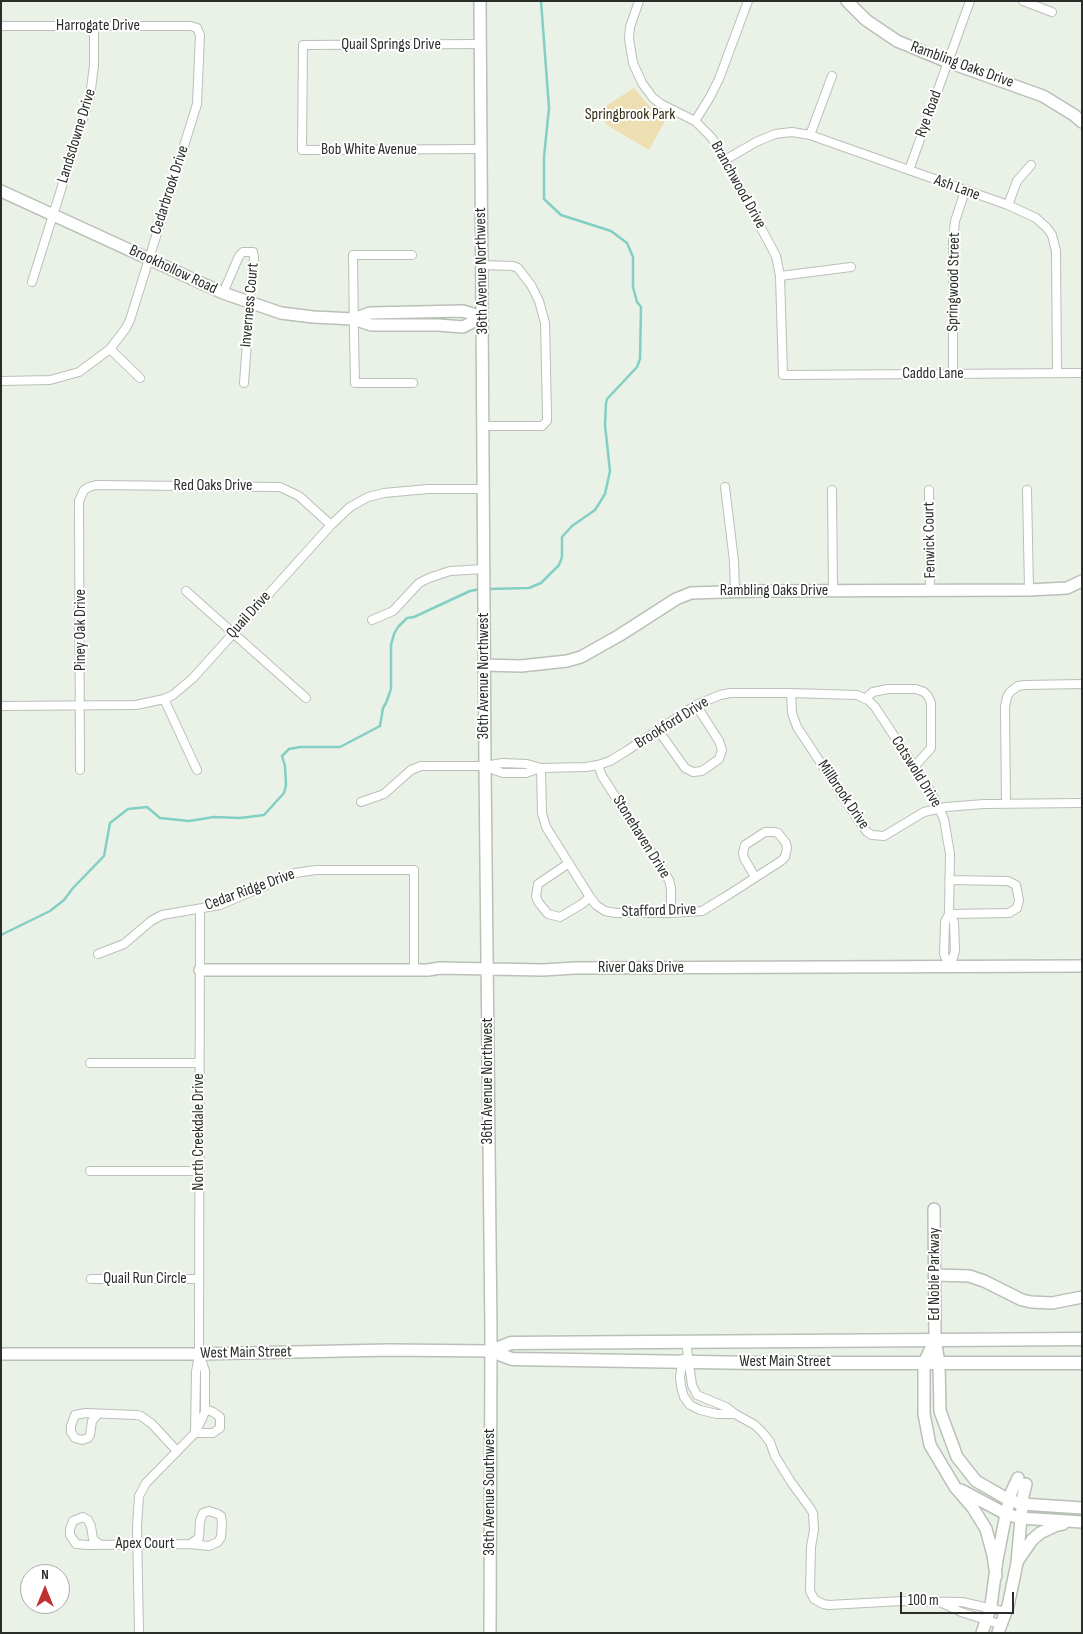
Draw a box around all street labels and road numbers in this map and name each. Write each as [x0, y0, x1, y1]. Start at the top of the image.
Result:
street label: Harrogate Drive [56, 16, 140, 36]
street label: Quail Springs Drive [341, 35, 441, 55]
street label: Rambling Oaks Drive [908, 37, 1016, 93]
street label: Landsdowne Drive [54, 87, 100, 185]
street label: Rye Road [912, 88, 946, 140]
street label: Branchwood Drive [706, 138, 770, 232]
street label: Bob White Avenue [321, 140, 417, 160]
street label: Cedarbrook Drive [147, 143, 193, 237]
street label: Ash Lane [931, 171, 983, 205]
street label: 36th Avenue Northwest [471, 207, 493, 335]
street label: Springwood Street [944, 232, 964, 332]
street label: Brookhollow Road [126, 241, 220, 299]
street label: Inverness Court [237, 262, 263, 348]
street label: Caddo Lane [902, 364, 964, 384]
street label: Red Oaks Drive [174, 476, 252, 496]
street label: Fenwick Court [920, 501, 940, 579]
street label: Rambling Oaks Drive [720, 581, 828, 601]
street label: Quail Drive [223, 587, 275, 643]
street label: Piney Oak Drive [71, 589, 91, 671]
street label: 36th Avenue Northwest [474, 613, 494, 739]
street label: Brookford Drive [632, 693, 712, 753]
street label: Cotswold Drive [887, 733, 945, 811]
street label: Millbrook Drive [813, 757, 873, 833]
street label: Stonehaven Drive [608, 792, 674, 882]
street label: Cedar Ridge Drive [202, 865, 298, 915]
street label: Stafford Drive [621, 900, 697, 922]
street label: River Oaks Drive [598, 958, 684, 978]
street label: 36th Avenue Northwest [478, 1018, 498, 1144]
street label: North Creekdale Drive [189, 1073, 209, 1191]
street label: Ed Noble Parkway [925, 1227, 945, 1321]
street label: Quail Run Circle [103, 1269, 187, 1289]
street label: West Main Street [200, 1343, 292, 1363]
street label: West Main Street [739, 1352, 831, 1372]
street label: 36th Avenue Southwest [480, 1428, 500, 1556]
street label: Apex Court [115, 1534, 175, 1554]

